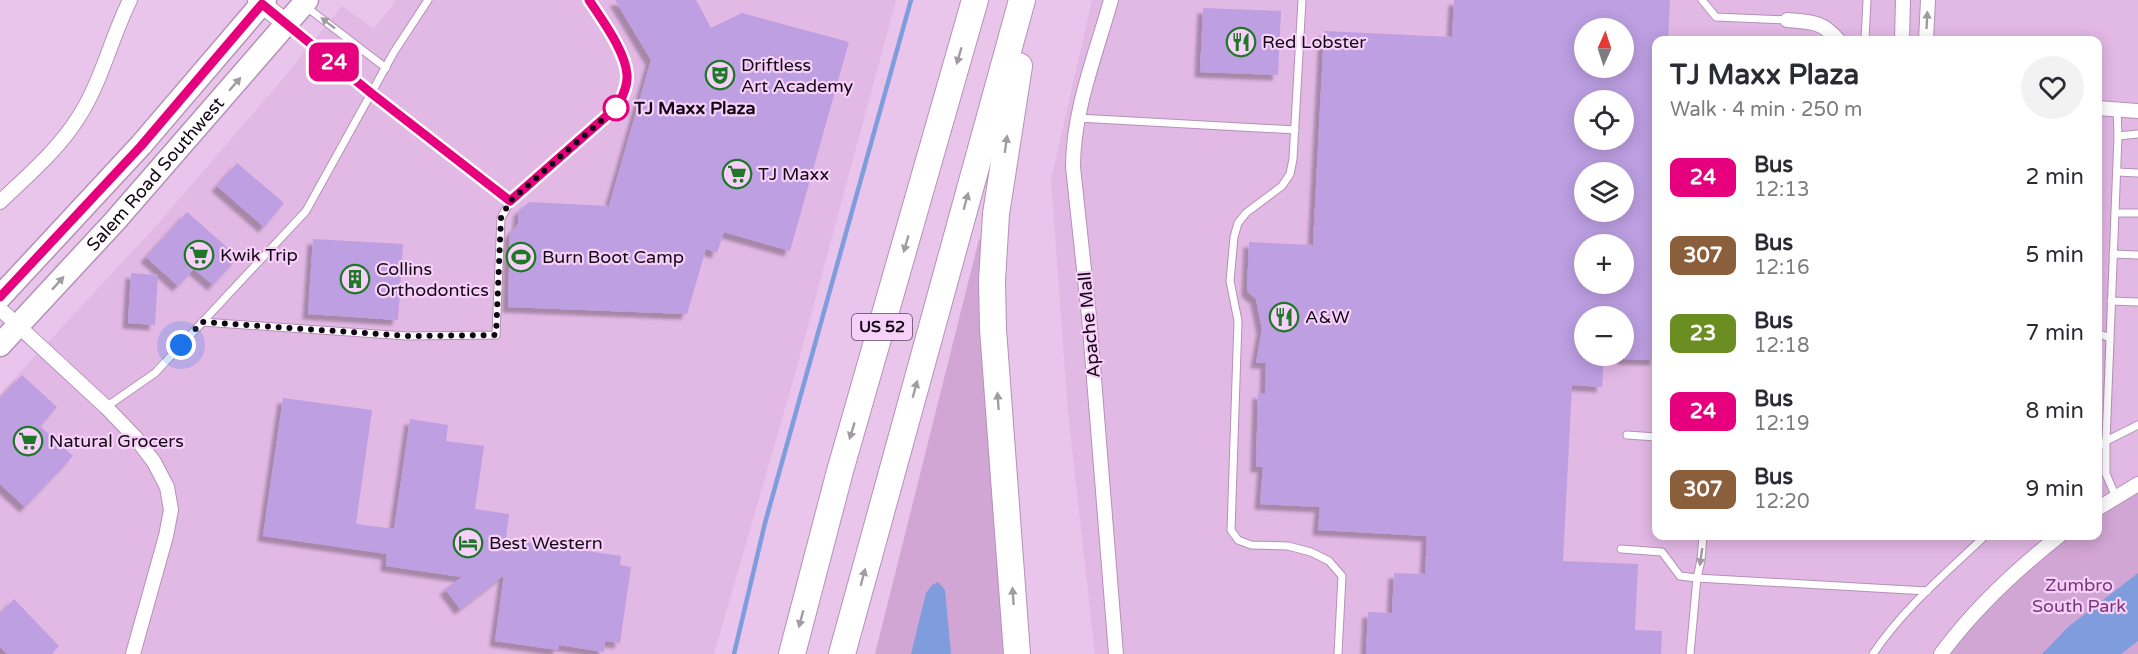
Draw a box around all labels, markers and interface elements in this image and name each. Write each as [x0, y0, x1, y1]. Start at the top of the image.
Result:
one-way arrow [1922, 11, 1932, 30]
one-way arrow [320, 17, 336, 30]
north arrow [1574, 18, 1634, 78]
map controls [1574, 18, 1634, 366]
restaurant icon: Red Lobster [1225, 26, 1257, 58]
place label: Red Lobster [1262, 31, 1366, 53]
line badge: 24 [307, 42, 361, 82]
one-way arrow [954, 47, 964, 65]
text: 24 [321, 50, 347, 75]
place label: Driftless Art Academy [741, 54, 854, 97]
button: heart [2021, 56, 2084, 119]
text: TJ Maxx Plaza [1670, 58, 1859, 92]
theatre icon: Driftless Art Academy [704, 59, 736, 91]
one-way arrow [228, 77, 241, 92]
button: locate [1574, 90, 1634, 150]
street label: Salem Road Southwest [82, 92, 229, 256]
marker: TJ Maxx Plaza [603, 95, 629, 121]
place label: TJ Maxx Plaza [633, 97, 756, 119]
text: Walk · 4 min · 250 m [1670, 98, 1862, 122]
one-way arrow [1001, 135, 1010, 154]
text: Bus [1754, 152, 1793, 178]
supermarket icon: TJ Maxx [721, 158, 753, 190]
button: layers [1574, 162, 1634, 222]
place label: TJ Maxx [758, 163, 829, 185]
text: 2 min [2025, 164, 2084, 190]
text: 24 [1690, 165, 1716, 190]
text: 12:13 [1754, 178, 1809, 202]
one-way arrow [962, 192, 972, 211]
text: Bus [1754, 230, 1793, 256]
button: + [1574, 234, 1634, 294]
one-way arrow [901, 235, 910, 253]
supermarket icon: Kwik Trip [183, 239, 215, 271]
sports icon: Burn Boot Camp [505, 241, 537, 273]
text: 5 min [2025, 242, 2084, 268]
text: 307 [1683, 243, 1723, 268]
place label: Kwik Trip [220, 244, 298, 266]
place label: Burn Boot Camp [542, 246, 684, 268]
text: 12:16 [1754, 256, 1809, 280]
place label: Collins Orthodontics [376, 258, 489, 301]
building icon: Collins Orthodontics [339, 263, 371, 295]
street label: Apache Mall [1073, 271, 1105, 379]
one-way arrow [51, 276, 64, 291]
restaurant icon: A&W [1268, 301, 1300, 333]
place label: A&W [1305, 306, 1350, 328]
button: − [1574, 306, 1634, 366]
text: Bus [1754, 308, 1793, 334]
road number: US 52 [852, 314, 912, 340]
text: 7 min [2025, 320, 2084, 346]
text: 23 [1690, 321, 1716, 346]
your location [166, 330, 196, 360]
text: 12:18 [1754, 334, 1809, 358]
one-way arrow [910, 380, 920, 398]
text: Bus [1754, 386, 1793, 412]
one-way arrow [993, 392, 1003, 411]
text: 8 min [2025, 398, 2084, 424]
text: 24 [1690, 399, 1716, 424]
text: 12:19 [1754, 412, 1809, 436]
one-way arrow [847, 422, 856, 440]
supermarket icon: Natural Grocers [12, 425, 44, 457]
place label: Natural Grocers [49, 430, 184, 452]
text: Bus [1754, 464, 1793, 490]
text: 9 min [2025, 476, 2084, 502]
text: 307 [1683, 477, 1723, 502]
text: 12:20 [1754, 490, 1809, 514]
hotel icon: Best Western [452, 527, 484, 559]
place label: Best Western [489, 532, 603, 554]
one-way arrow [1696, 548, 1705, 567]
one-way arrow [859, 568, 868, 586]
park label: Zumbro South Park [2032, 574, 2126, 617]
one-way arrow [1008, 586, 1017, 605]
one-way arrow [796, 610, 806, 629]

